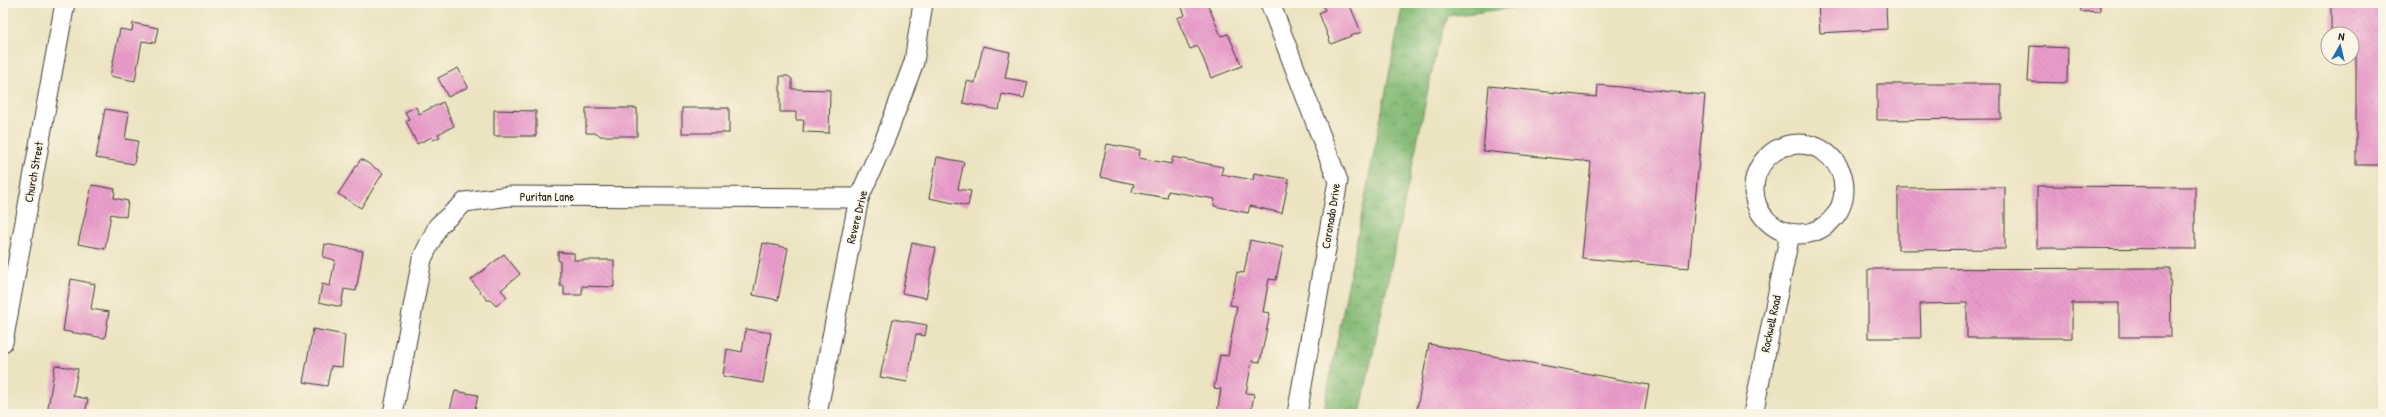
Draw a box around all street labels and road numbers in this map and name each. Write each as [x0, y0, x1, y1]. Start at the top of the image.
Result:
street label: Church Street [20, 139, 47, 204]
street label: Coronado Drive [1317, 182, 1344, 250]
street label: Puritan Lane [520, 188, 574, 205]
street label: Revere Drive [842, 188, 871, 245]
street label: Rockwell Road [1756, 294, 1785, 354]

